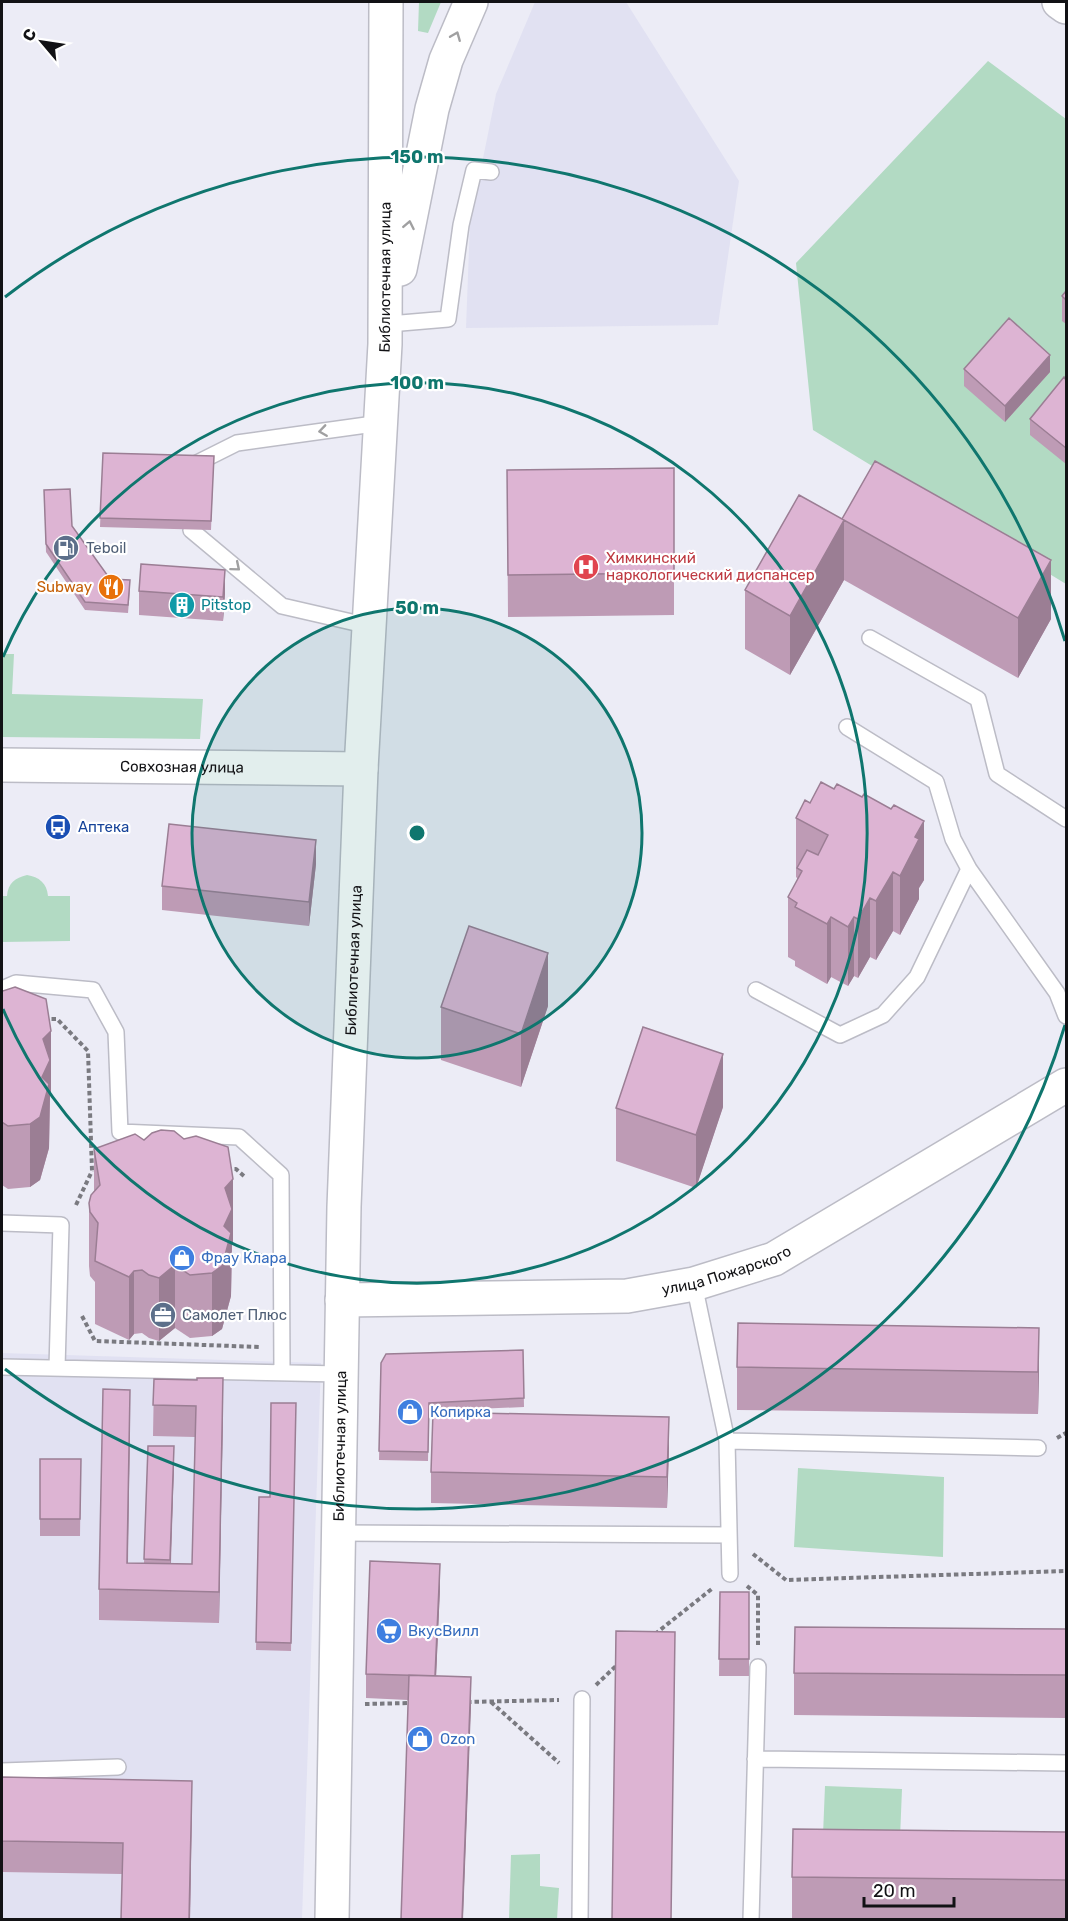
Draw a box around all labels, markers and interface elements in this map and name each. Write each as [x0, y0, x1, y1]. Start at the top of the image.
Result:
north arrow [12, 12, 72, 72]
text: С [18, 25, 40, 44]
one-way arrow [449, 32, 461, 43]
text: 150 m [390, 146, 444, 168]
street label: Библиотечная улица [376, 202, 394, 353]
one-way arrow [402, 220, 415, 230]
text: 100 m [390, 372, 444, 394]
one-way arrow [318, 425, 327, 437]
fuel station icon: Teboil [51, 533, 81, 563]
place label: Teboil [86, 539, 126, 557]
place label: Химкинский наркологический диспансер [606, 549, 815, 584]
hospital icon: Химкинский наркологический диспансер [571, 552, 601, 582]
one-way arrow [229, 560, 240, 571]
restaurant icon: Subway [96, 572, 126, 602]
place label: Subway [37, 578, 92, 596]
building icon: Pitstop [167, 590, 197, 620]
place label: Pitstop [201, 596, 251, 614]
text: 50 m [395, 597, 439, 619]
street label: Совхозная улица [120, 757, 244, 777]
bus stop icon: Аптека [43, 812, 73, 842]
place label: Аптека [78, 818, 129, 836]
centre of rings [407, 823, 427, 843]
street label: Библиотечная улица [342, 885, 365, 1036]
street label: улица Пожарского [660, 1242, 795, 1299]
shop icon: Фрау Клара [167, 1243, 197, 1273]
place label: Фрау Клара [201, 1249, 287, 1267]
office icon: Самолет Плюс [148, 1300, 178, 1330]
place label: Самолет Плюс [182, 1306, 287, 1324]
street label: Библиотечная улица [330, 1371, 350, 1522]
shop icon: Копирка [395, 1397, 425, 1427]
place label: Копирка [430, 1403, 491, 1421]
supermarket icon: ВкусВилл [374, 1616, 404, 1646]
place label: ВкусВилл [408, 1622, 479, 1640]
shop icon: Ozon [405, 1724, 435, 1754]
place label: Ozon [440, 1730, 475, 1748]
scale bar [864, 1870, 954, 1908]
text: 20 m [873, 1880, 915, 1902]

